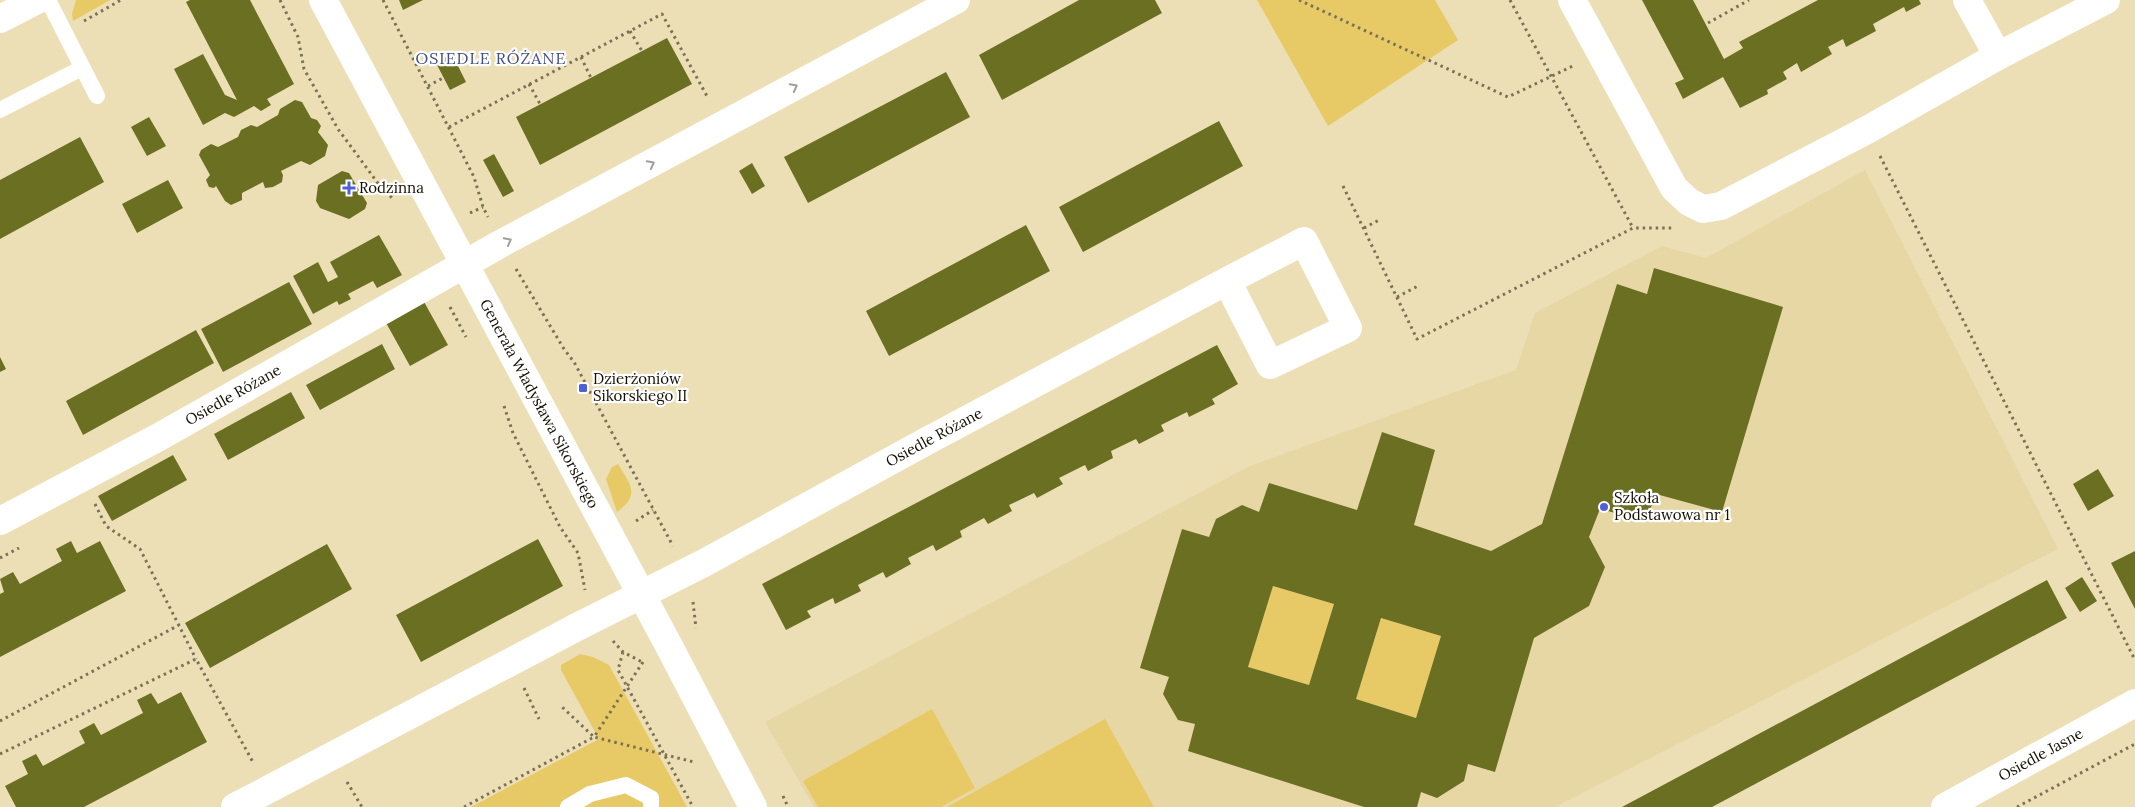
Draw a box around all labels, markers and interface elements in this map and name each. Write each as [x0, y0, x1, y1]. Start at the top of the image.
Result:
district label: OSIEDLE RÓŻANE [416, 48, 566, 68]
one-way arrow [789, 83, 798, 93]
one-way arrow [645, 160, 654, 170]
place label: Rodzinna [359, 178, 424, 197]
marker: Rodzinna [343, 182, 355, 194]
one-way arrow [502, 237, 511, 247]
street label: Generała Władysława Sikorskiego [476, 296, 603, 511]
street label: Osiedle Różane [182, 360, 284, 429]
place label: Dzierżoniów Sikorskiego II [593, 369, 687, 405]
marker: Dzierżoniów Sikorskiego II [577, 382, 589, 394]
street label: Osiedle Różane [882, 403, 986, 471]
place label: Szkoła Podstawowa nr 1 [1614, 488, 1730, 524]
marker: Szkoła Podstawowa nr 1 [1598, 501, 1610, 513]
street label: Osiedle Jasne [1995, 723, 2086, 785]

